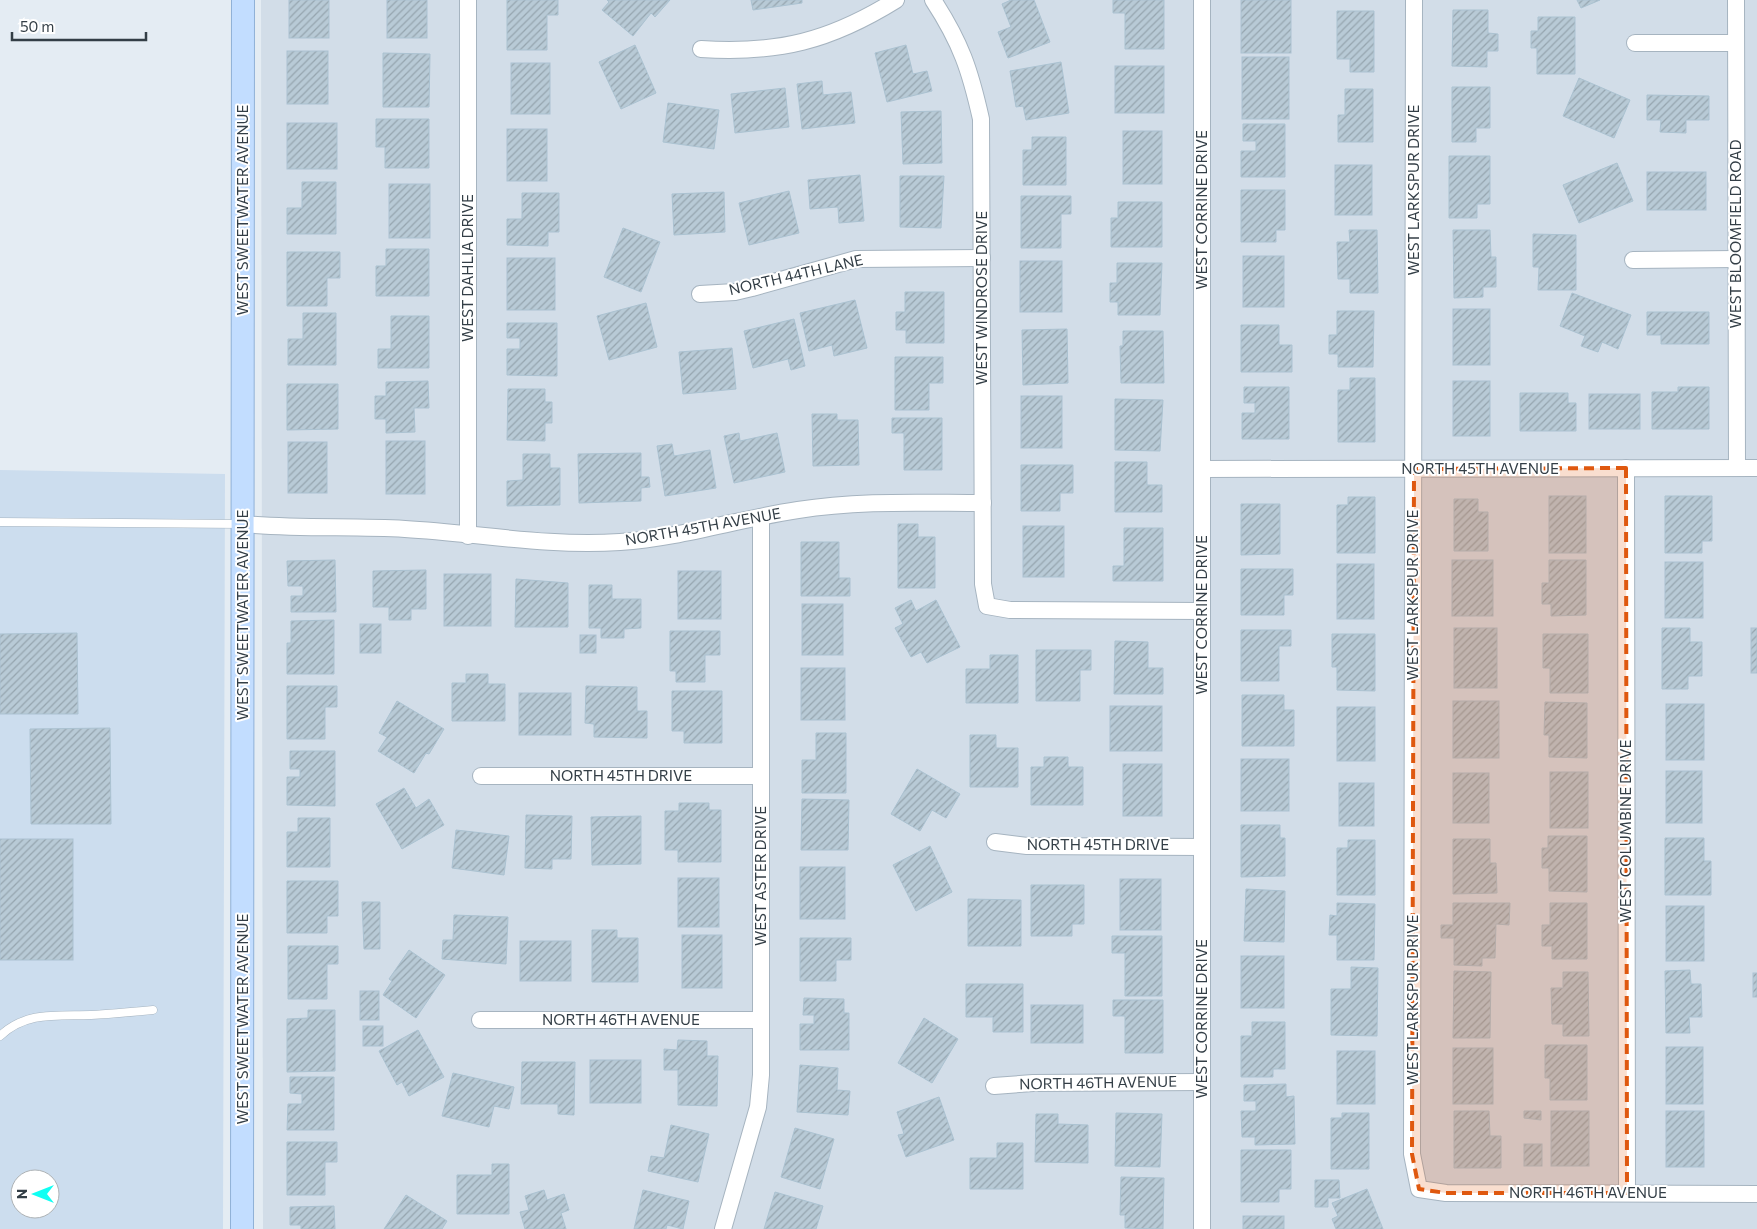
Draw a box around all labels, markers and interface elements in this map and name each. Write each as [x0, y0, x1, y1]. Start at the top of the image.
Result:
scale bar [12, 10, 146, 42]
text: 50 m [20, 17, 54, 35]
street label: WEST SWEETWATER AVENUE [233, 104, 251, 315]
street label: WEST LARKSPUR DRIVE [1404, 104, 1422, 275]
street label: WEST CORRINE DRIVE [1192, 130, 1210, 290]
street label: WEST BLOOMFIELD ROAD [1726, 139, 1744, 329]
street label: WEST DAHLIA DRIVE [458, 194, 476, 342]
street label: WEST WINDROSE DRIVE [972, 211, 990, 385]
street label: NORTH 44TH LANE [727, 250, 865, 298]
street label: NORTH 45TH AVENUE [1401, 459, 1559, 477]
street label: NORTH 45TH AVENUE [624, 503, 782, 549]
street label: WEST SWEETWATER AVENUE [233, 509, 251, 720]
street label: WEST LARKSPUR DRIVE [1403, 509, 1421, 680]
street label: WEST CORRINE DRIVE [1192, 535, 1210, 695]
street label: WEST COLUMBINE DRIVE [1616, 739, 1634, 922]
street label: NORTH 45TH DRIVE [550, 766, 692, 784]
street label: WEST ASTER DRIVE [751, 806, 769, 946]
street label: NORTH 45TH DRIVE [1027, 835, 1169, 853]
street label: WEST SWEETWATER AVENUE [233, 913, 251, 1124]
street label: WEST LARKSPUR DRIVE [1403, 914, 1421, 1085]
street label: WEST CORRINE DRIVE [1192, 939, 1210, 1099]
street label: NORTH 46TH AVENUE [542, 1010, 700, 1028]
street label: NORTH 46TH AVENUE [1019, 1072, 1177, 1092]
north arrow [10, 1169, 60, 1219]
street label: NORTH 46TH AVENUE [1509, 1183, 1667, 1201]
text: N [13, 1189, 30, 1199]

